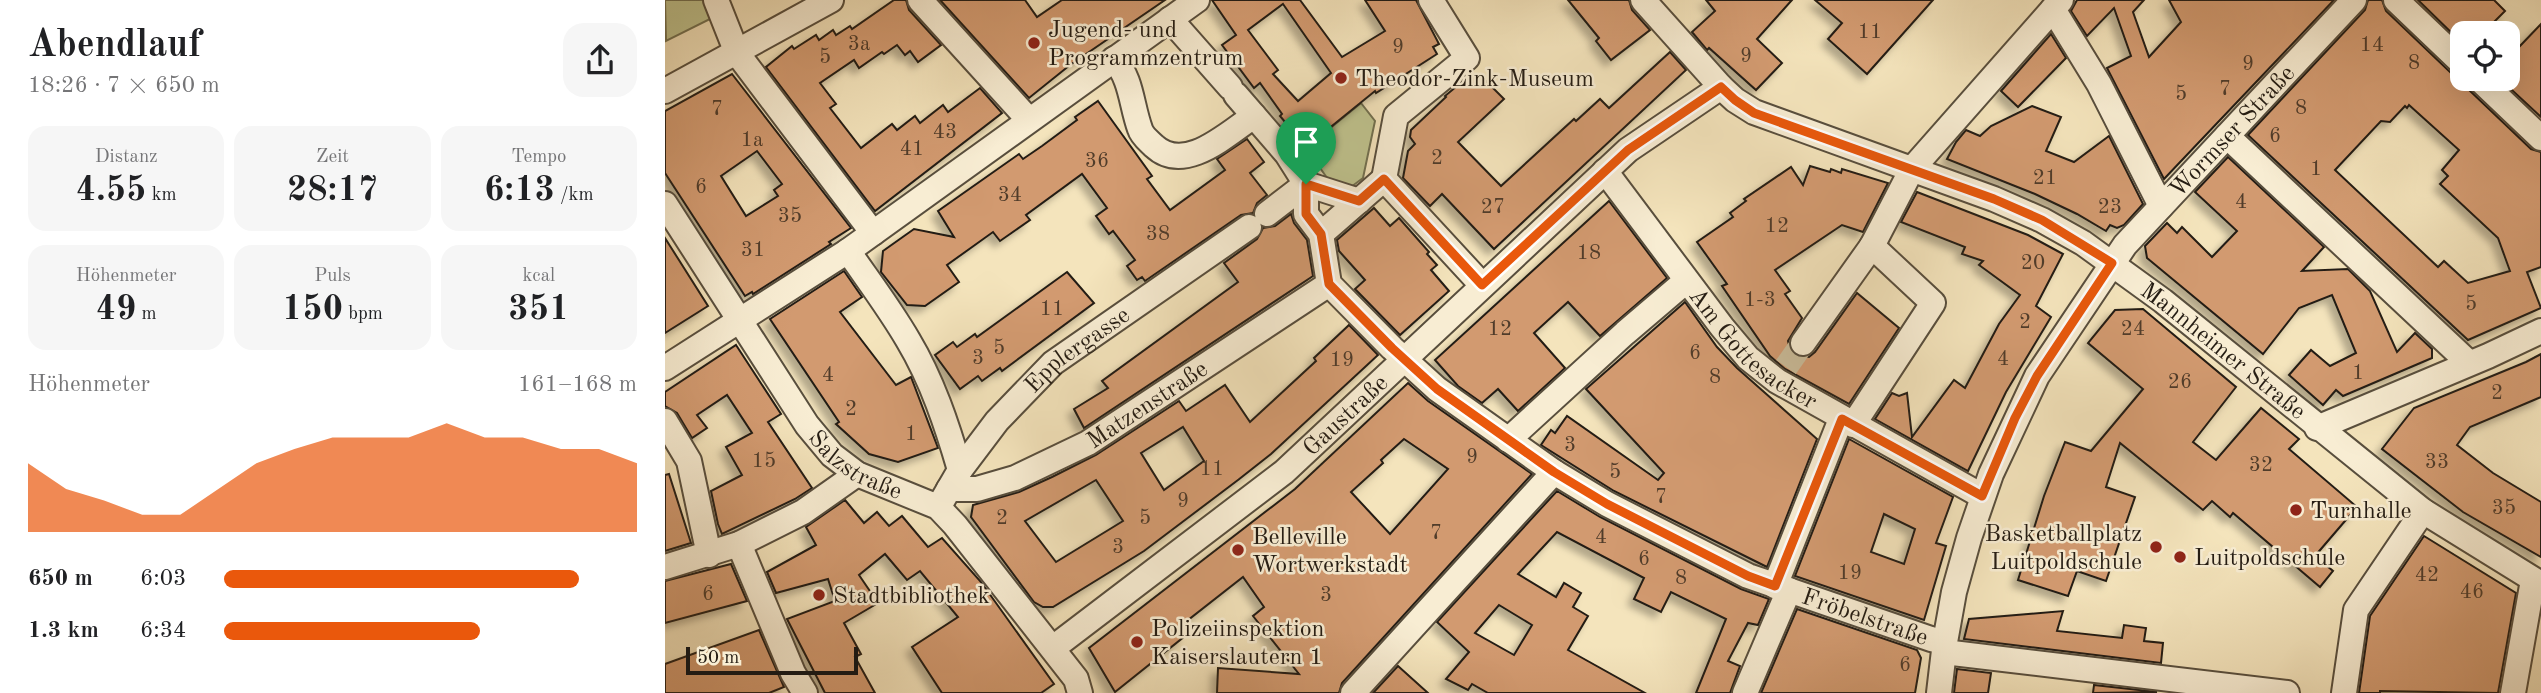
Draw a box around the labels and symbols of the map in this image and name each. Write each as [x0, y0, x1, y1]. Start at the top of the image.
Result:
place label: Jugend- und Programmzentrum [1048, 19, 1244, 71]
house number: 11 [1858, 22, 1882, 43]
house number: 3a [848, 34, 870, 55]
marker: Jugend- und Programmzentrum [1026, 35, 1042, 51]
house number: 14 [2360, 35, 2384, 56]
house number: 9 [1392, 37, 1404, 58]
house number: 9 [1740, 46, 1752, 67]
house number: 5 [819, 47, 831, 68]
house number: 8 [2408, 53, 2420, 74]
house number: 9 [2242, 54, 2254, 75]
street label: Wormser Straße [2166, 62, 2300, 203]
place label: Theodor-Zink-Museum [1355, 68, 1594, 92]
marker: Theodor-Zink-Museum [1333, 70, 1349, 86]
house number: 7 [2219, 79, 2231, 100]
house number: 5 [2175, 84, 2187, 105]
house number: 8 [2295, 98, 2307, 119]
house number: 7 [711, 99, 723, 120]
pin [1276, 112, 1336, 184]
house number: 43 [933, 122, 957, 143]
house number: 6 [2269, 126, 2281, 147]
house number: 1a [741, 130, 763, 151]
house number: 41 [900, 139, 924, 160]
house number: 2 [1431, 148, 1443, 169]
house number: 36 [1085, 151, 1109, 172]
house number: 1 [2310, 159, 2322, 180]
house number: 21 [2033, 168, 2057, 189]
house number: 6 [695, 177, 707, 198]
house number: 34 [998, 185, 1022, 206]
house number: 4 [2235, 192, 2247, 213]
house number: 27 [1481, 197, 1505, 218]
house number: 23 [2098, 197, 2122, 218]
house number: 35 [778, 206, 802, 227]
house number: 12 [1765, 216, 1789, 237]
house number: 38 [1146, 224, 1170, 245]
house number: 31 [741, 240, 765, 261]
house number: 18 [1577, 243, 1601, 264]
house number: 20 [2021, 253, 2045, 274]
street label: Mannheimer Straße [2135, 279, 2309, 425]
street label: Am Gottesacker [1683, 284, 1821, 415]
house number: 1-3 [1744, 290, 1776, 311]
house number: 5 [2465, 294, 2477, 315]
house number: 11 [1040, 299, 1064, 320]
street label: Epplergasse [1021, 304, 1135, 398]
house number: 2 [2019, 312, 2031, 333]
house number: 12 [1488, 319, 1512, 340]
house number: 24 [2121, 319, 2145, 340]
house number: 5 [993, 338, 1005, 359]
house number: 6 [1689, 343, 1701, 364]
house number: 3 [972, 348, 984, 369]
house number: 4 [1997, 349, 2009, 370]
house number: 19 [1330, 350, 1354, 371]
street label: Matzenstraße [1083, 358, 1213, 454]
house number: 1 [2352, 363, 2364, 384]
house number: 4 [822, 365, 834, 386]
house number: 8 [1709, 367, 1721, 388]
street label: Gaustraße [1299, 371, 1393, 461]
house number: 26 [2168, 372, 2192, 393]
house number: 2 [2491, 383, 2503, 404]
house number: 2 [845, 399, 857, 420]
house number: 1 [905, 424, 917, 445]
street label: Salzstraße [803, 427, 905, 505]
house number: 3 [1564, 435, 1576, 456]
house number: 9 [1466, 447, 1478, 468]
house number: 15 [752, 451, 776, 472]
house number: 33 [2425, 452, 2449, 473]
house number: 32 [2249, 455, 2273, 476]
house number: 11 [1200, 459, 1224, 480]
house number: 5 [1609, 462, 1621, 483]
house number: 7 [1655, 487, 1667, 508]
house number: 9 [1177, 491, 1189, 512]
house number: 35 [2492, 498, 2516, 519]
place label: Turnhalle [2310, 500, 2412, 524]
marker: Turnhalle [2288, 502, 2304, 518]
house number: 2 [996, 508, 1008, 529]
house number: 5 [1139, 508, 1151, 529]
house number: 7 [1430, 523, 1442, 544]
place label: Basketballplatz Luitpoldschule [1984, 523, 2142, 575]
place label: Belleville Wortwerkstadt [1252, 526, 1408, 578]
house number: 4 [1595, 527, 1607, 548]
house number: 3 [1112, 537, 1124, 558]
marker: Basketballplatz Luitpoldschule [2148, 539, 2164, 555]
marker: Belleville Wortwerkstadt [1230, 542, 1246, 558]
place label: Luitpoldschule [2194, 547, 2345, 571]
house number: 6 [1638, 549, 1650, 570]
marker: Luitpoldschule [2172, 549, 2188, 565]
house number: 19 [1838, 563, 1862, 584]
house number: 42 [2415, 565, 2439, 586]
house number: 8 [1675, 568, 1687, 589]
house number: 46 [2460, 582, 2484, 603]
house number: 6 [702, 584, 714, 605]
place label: Stadtbibliothek [833, 585, 990, 609]
house number: 3 [1320, 585, 1332, 606]
street label: Fröbelstraße [1798, 585, 1931, 651]
marker: Stadtbibliothek [811, 587, 827, 603]
place label: Polizeiinspektion Kaiserslautern 1 [1151, 618, 1325, 670]
marker: Polizeiinspektion Kaiserslautern 1 [1129, 634, 1145, 650]
scale bar [686, 644, 857, 676]
house number: 6 [1899, 655, 1911, 676]

